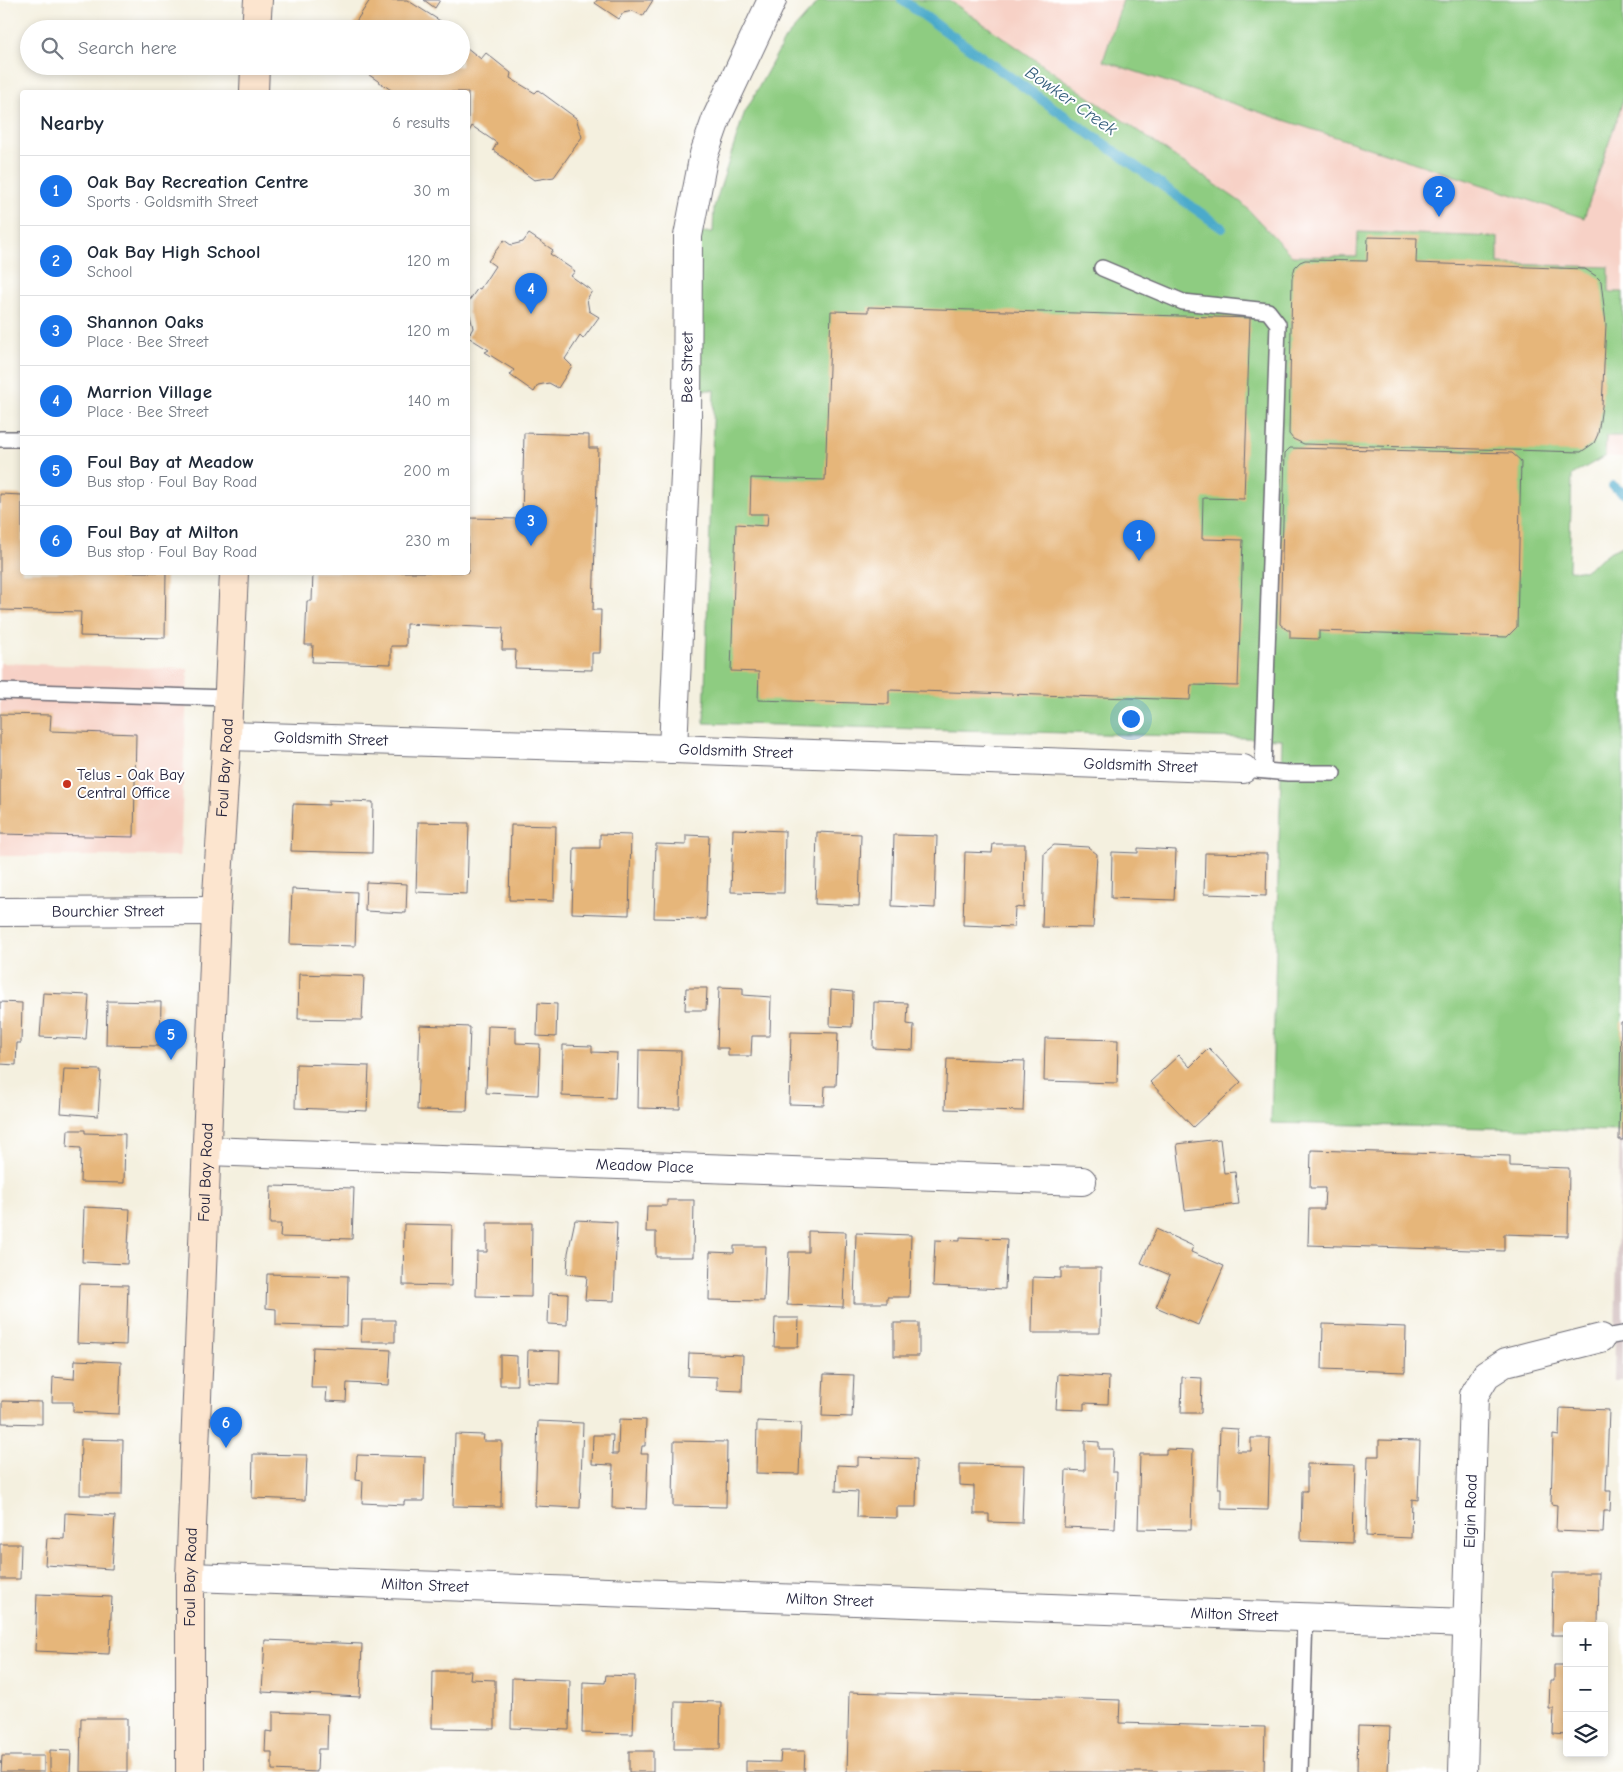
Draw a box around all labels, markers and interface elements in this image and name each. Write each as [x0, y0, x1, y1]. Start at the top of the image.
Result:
search box [20, 20, 470, 75]
icon: search [38, 34, 66, 62]
text: Search here [78, 37, 177, 59]
water label: Bowker Creek [1021, 62, 1121, 140]
text: Nearby [40, 111, 104, 135]
text: 6 results [392, 114, 450, 132]
text: Oak Bay Recreation Centre [87, 171, 308, 193]
pin: 2 [1423, 176, 1455, 217]
text: 1 [53, 182, 59, 200]
text: 30 m [414, 182, 450, 200]
text: Sports · Goldsmith Street [87, 193, 258, 211]
text: Oak Bay High School [87, 241, 260, 263]
text: 2 [52, 252, 60, 270]
text: 120 m [407, 252, 450, 270]
text: School [87, 263, 133, 281]
pin: 4 [515, 273, 547, 314]
text: Shannon Oaks [87, 311, 204, 333]
text: 3 [52, 322, 60, 340]
text: 120 m [407, 322, 450, 340]
street label: Bee Street [678, 331, 697, 403]
text: Place · Bee Street [87, 333, 208, 351]
text: Marrion Village [87, 381, 212, 403]
text: 4 [52, 392, 60, 410]
text: 140 m [408, 392, 450, 410]
text: Place · Bee Street [87, 403, 208, 421]
text: Foul Bay at Meadow [87, 451, 254, 473]
text: 5 [52, 462, 60, 480]
text: 200 m [404, 462, 450, 480]
text: Bus stop · Foul Bay Road [87, 473, 257, 491]
pin: 3 [515, 505, 547, 546]
pin: 1 [1123, 520, 1155, 561]
text: Foul Bay at Milton [87, 521, 239, 543]
text: 6 [52, 532, 60, 550]
text: 230 m [405, 532, 450, 550]
text: Bus stop · Foul Bay Road [87, 543, 257, 561]
your location [1118, 706, 1144, 732]
street label: Foul Bay Road [213, 718, 237, 818]
street label: Goldsmith Street [274, 728, 389, 750]
street label: Goldsmith Street [678, 740, 794, 762]
street label: Goldsmith Street [1083, 754, 1198, 776]
place label: Telus - Oak Bay Central Office [77, 766, 185, 802]
marker: Telus - Oak Bay Central Office [61, 778, 73, 790]
street label: Bourchier Street [52, 902, 165, 921]
pin: 5 [155, 1019, 187, 1060]
street label: Foul Bay Road [195, 1122, 217, 1222]
street label: Meadow Place [595, 1155, 694, 1177]
pin: 6 [210, 1407, 242, 1448]
street label: Elgin Road [1461, 1474, 1481, 1548]
street label: Foul Bay Road [181, 1527, 201, 1627]
street label: Milton Street [381, 1575, 469, 1596]
street label: Milton Street [786, 1589, 874, 1611]
street label: Milton Street [1190, 1604, 1279, 1625]
map controls [1563, 1622, 1608, 1757]
button: + [1563, 1622, 1608, 1667]
button: − [1563, 1667, 1608, 1712]
button: layers [1563, 1712, 1608, 1757]

